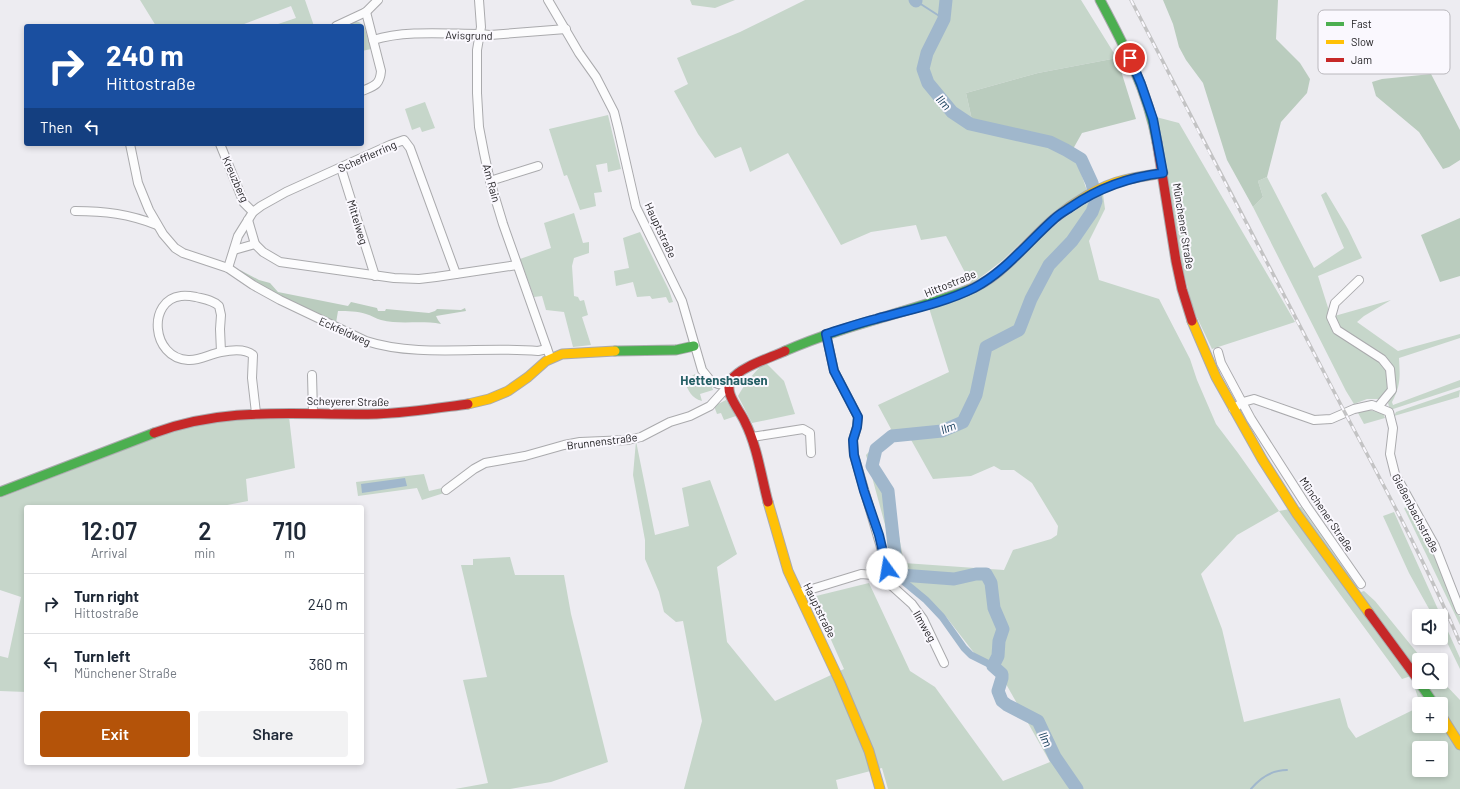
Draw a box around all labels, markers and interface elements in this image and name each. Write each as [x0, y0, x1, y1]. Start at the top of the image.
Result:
legend [1318, 10, 1450, 74]
text: Fast [1351, 17, 1372, 30]
street label: Avisgrund [445, 28, 493, 42]
text: Slow [1351, 35, 1374, 48]
text: 240 m [106, 38, 184, 72]
icon: right [40, 40, 92, 92]
pin [1113, 41, 1147, 75]
icon: arrive [1119, 47, 1141, 69]
text: Jam [1351, 53, 1372, 66]
text: Hittostraße [106, 72, 196, 94]
water label: Ilm [934, 92, 955, 113]
icon: left [81, 116, 103, 138]
text: Then [40, 118, 73, 136]
street label: Schefflerring [336, 137, 398, 175]
street label: Kreuzberg [220, 154, 252, 204]
street label: Am Rain [481, 162, 503, 204]
street label: Münchener Straße [1171, 182, 1197, 270]
street label: Mittelweg [345, 198, 371, 246]
street label: Hauptstraße [642, 200, 680, 260]
street label: Hittostraße [922, 267, 978, 299]
street label: Eckfeldweg [317, 314, 373, 348]
district label: Hettenshausen [680, 372, 768, 388]
street label: Scheyerer Straße [307, 394, 389, 408]
water label: Ilm [938, 418, 958, 436]
street label: Brunnenstraße [566, 430, 638, 452]
street label: Gießenbachstraße [1390, 471, 1442, 555]
street label: Münchener Straße [1297, 474, 1357, 554]
text: 12:07 [81, 516, 137, 545]
text: 2 [198, 516, 211, 545]
text: 710 [273, 516, 307, 545]
text: Arrival [91, 545, 127, 561]
text: min [194, 545, 215, 561]
text: m [284, 545, 295, 561]
position arrow [866, 548, 908, 590]
street label: Hauptstraße [801, 580, 839, 640]
text: Turn right [74, 587, 139, 605]
icon: right [40, 593, 62, 615]
text: 240 m [308, 595, 348, 613]
text: Hittostraße [74, 605, 139, 621]
street label: Ilmweg [911, 608, 939, 644]
map controls [1412, 609, 1448, 777]
button: sound [1412, 609, 1448, 645]
text: Turn left [74, 647, 130, 665]
icon: left [40, 653, 62, 675]
button: search [1412, 653, 1448, 689]
text: 360 m [309, 655, 348, 673]
text: Münchener Straße [74, 665, 177, 681]
button: + [1412, 697, 1448, 733]
button: Exit [40, 711, 190, 757]
button: Share [198, 711, 348, 757]
water label: Ilm [1036, 729, 1056, 749]
button: − [1412, 741, 1448, 777]

